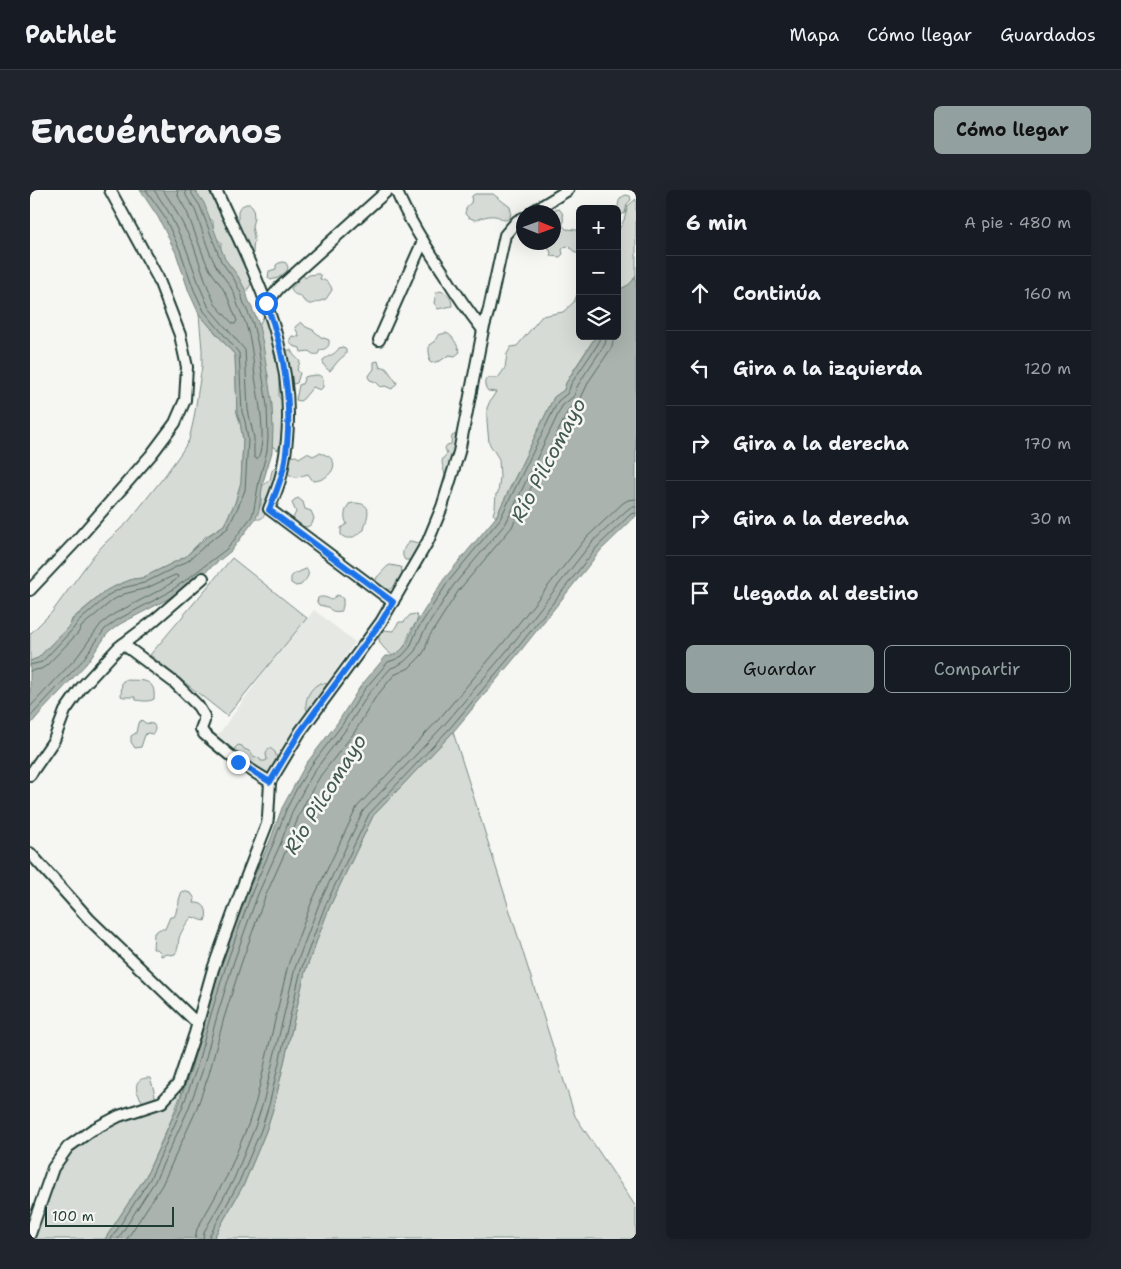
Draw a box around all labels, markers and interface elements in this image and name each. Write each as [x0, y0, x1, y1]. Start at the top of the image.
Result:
text: Pathlet [25, 19, 116, 51]
text: Mapa [789, 23, 839, 47]
text: Cómo llegar [867, 23, 972, 47]
text: Guardados [1000, 23, 1096, 47]
button: Cómo llegar [934, 106, 1091, 154]
text: Encuéntranos [30, 107, 282, 154]
north arrow [516, 205, 561, 250]
map controls [576, 205, 621, 340]
button: + [576, 205, 621, 250]
text: 6 min [686, 209, 747, 237]
text: A pie · 480 m [964, 212, 1071, 233]
button: − [576, 250, 621, 295]
icon: ahead [686, 279, 714, 307]
text: Continúa [733, 281, 821, 306]
text: 160 m [1024, 283, 1071, 304]
route start [255, 292, 278, 315]
button: layers [576, 295, 621, 340]
icon: left [686, 354, 714, 382]
text: Gira a la izquierda [733, 356, 922, 381]
text: 120 m [1024, 358, 1071, 379]
water label: Río Pilcomayo [504, 393, 592, 527]
icon: right [686, 429, 714, 457]
text: Gira a la derecha [733, 431, 909, 456]
text: 170 m [1024, 433, 1071, 454]
icon: right [686, 504, 714, 532]
text: Gira a la derecha [733, 506, 909, 531]
text: 30 m [1030, 508, 1071, 529]
icon: arrive [686, 579, 714, 607]
text: Llegada al destino [733, 581, 919, 606]
button: Guardar [686, 645, 874, 693]
button: Compartir [884, 645, 1071, 693]
water label: Río Pilcomayo [278, 729, 372, 859]
route end [227, 751, 250, 774]
scale bar [45, 1204, 174, 1227]
text: 100 m [52, 1207, 94, 1225]

